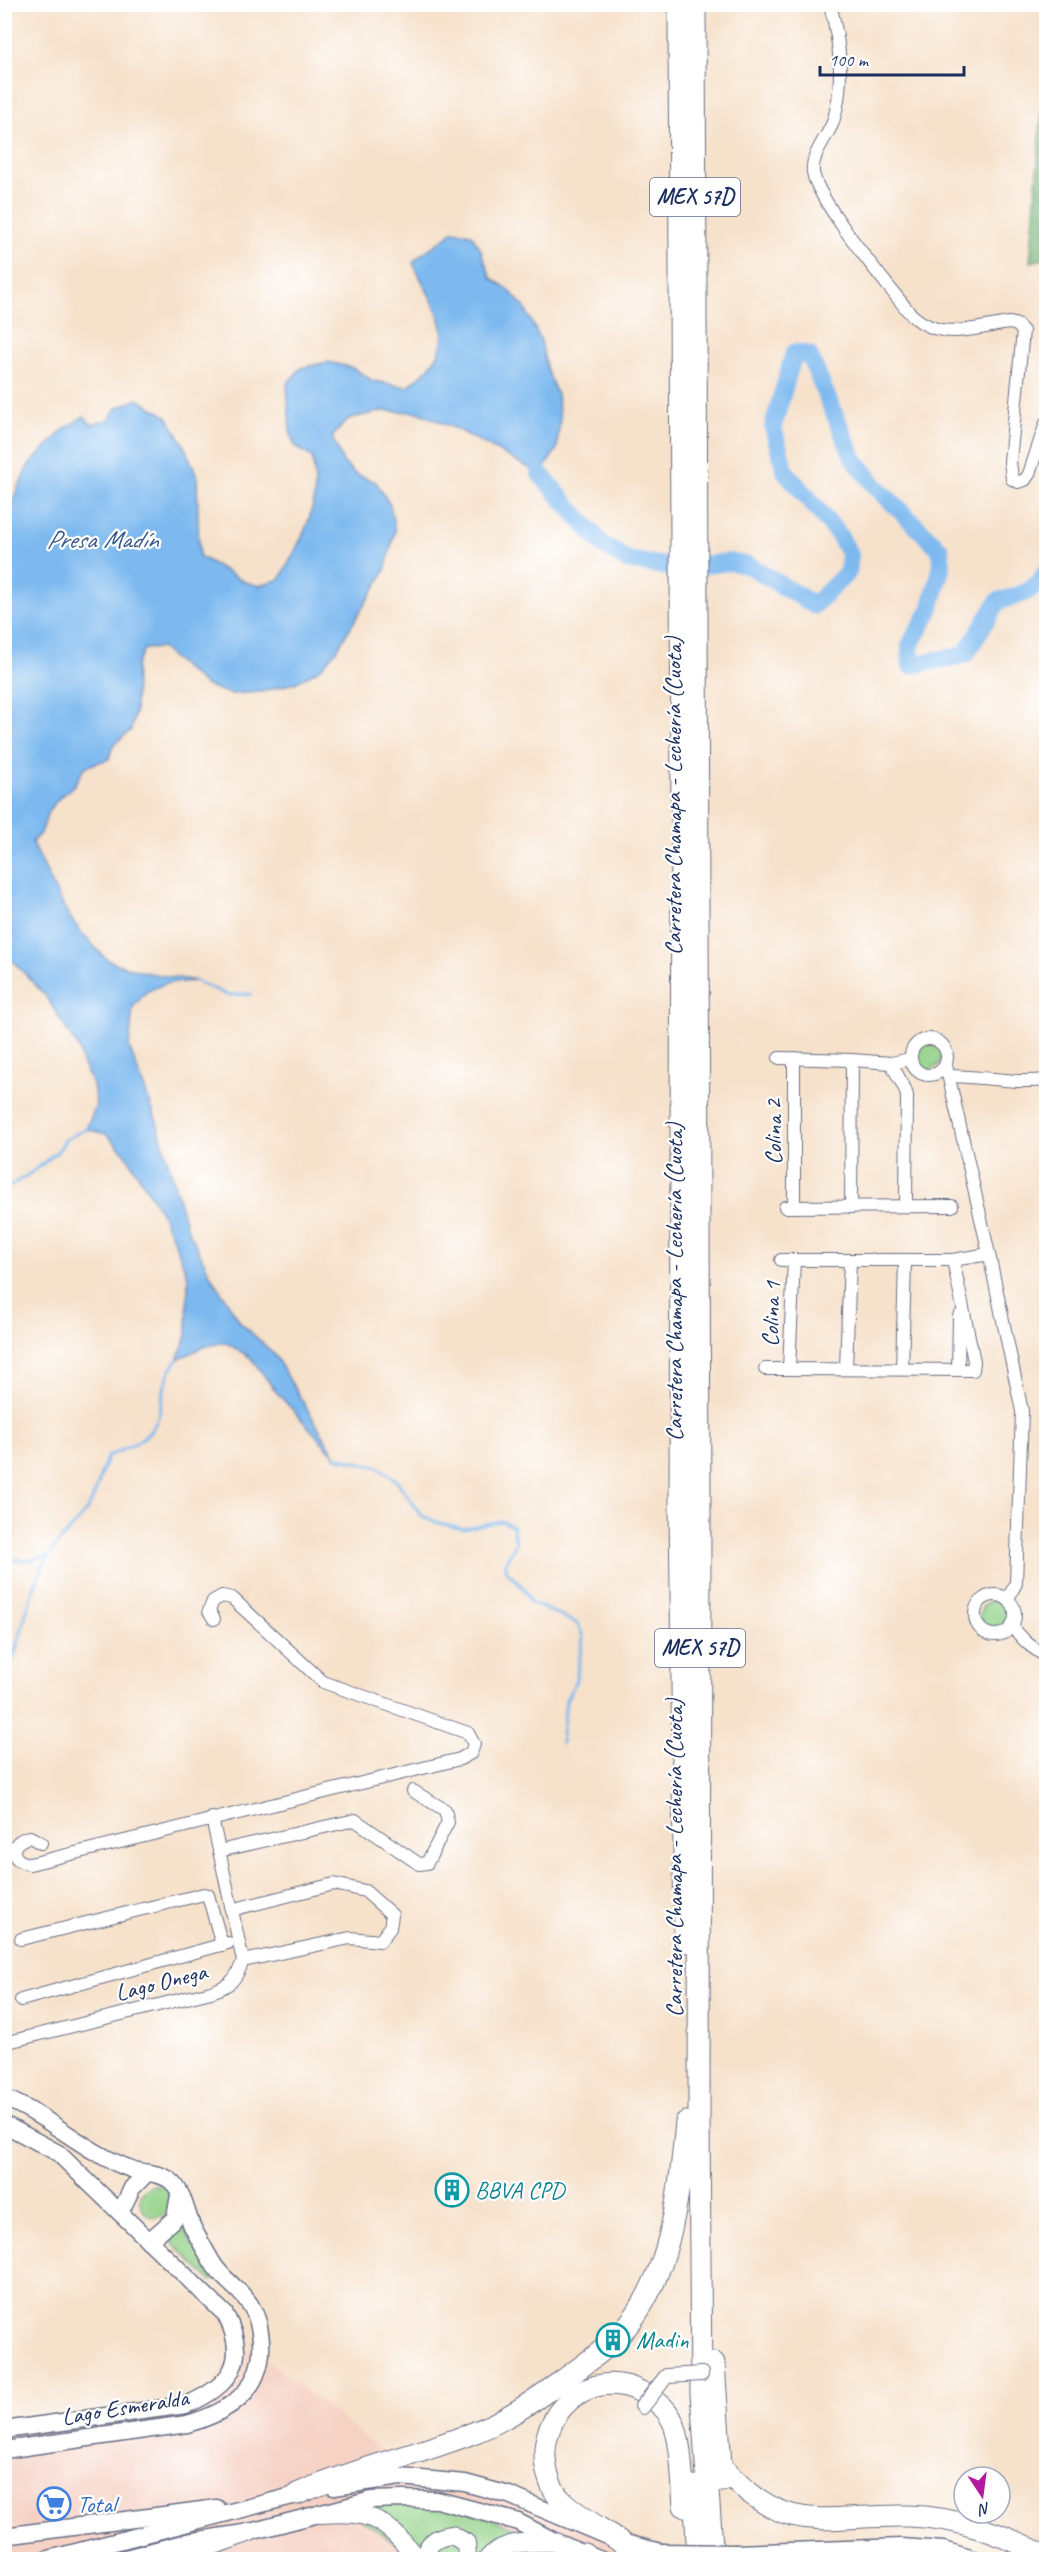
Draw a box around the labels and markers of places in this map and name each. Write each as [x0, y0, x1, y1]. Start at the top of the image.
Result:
building icon: BBVA CPD [434, 2172, 470, 2208]
place label: BBVA CPD [475, 2175, 566, 2205]
building icon: Madin [595, 2322, 631, 2358]
place label: Madin [636, 2325, 689, 2355]
supermarket icon: Total [36, 2486, 72, 2522]
place label: Total [77, 2489, 120, 2519]

